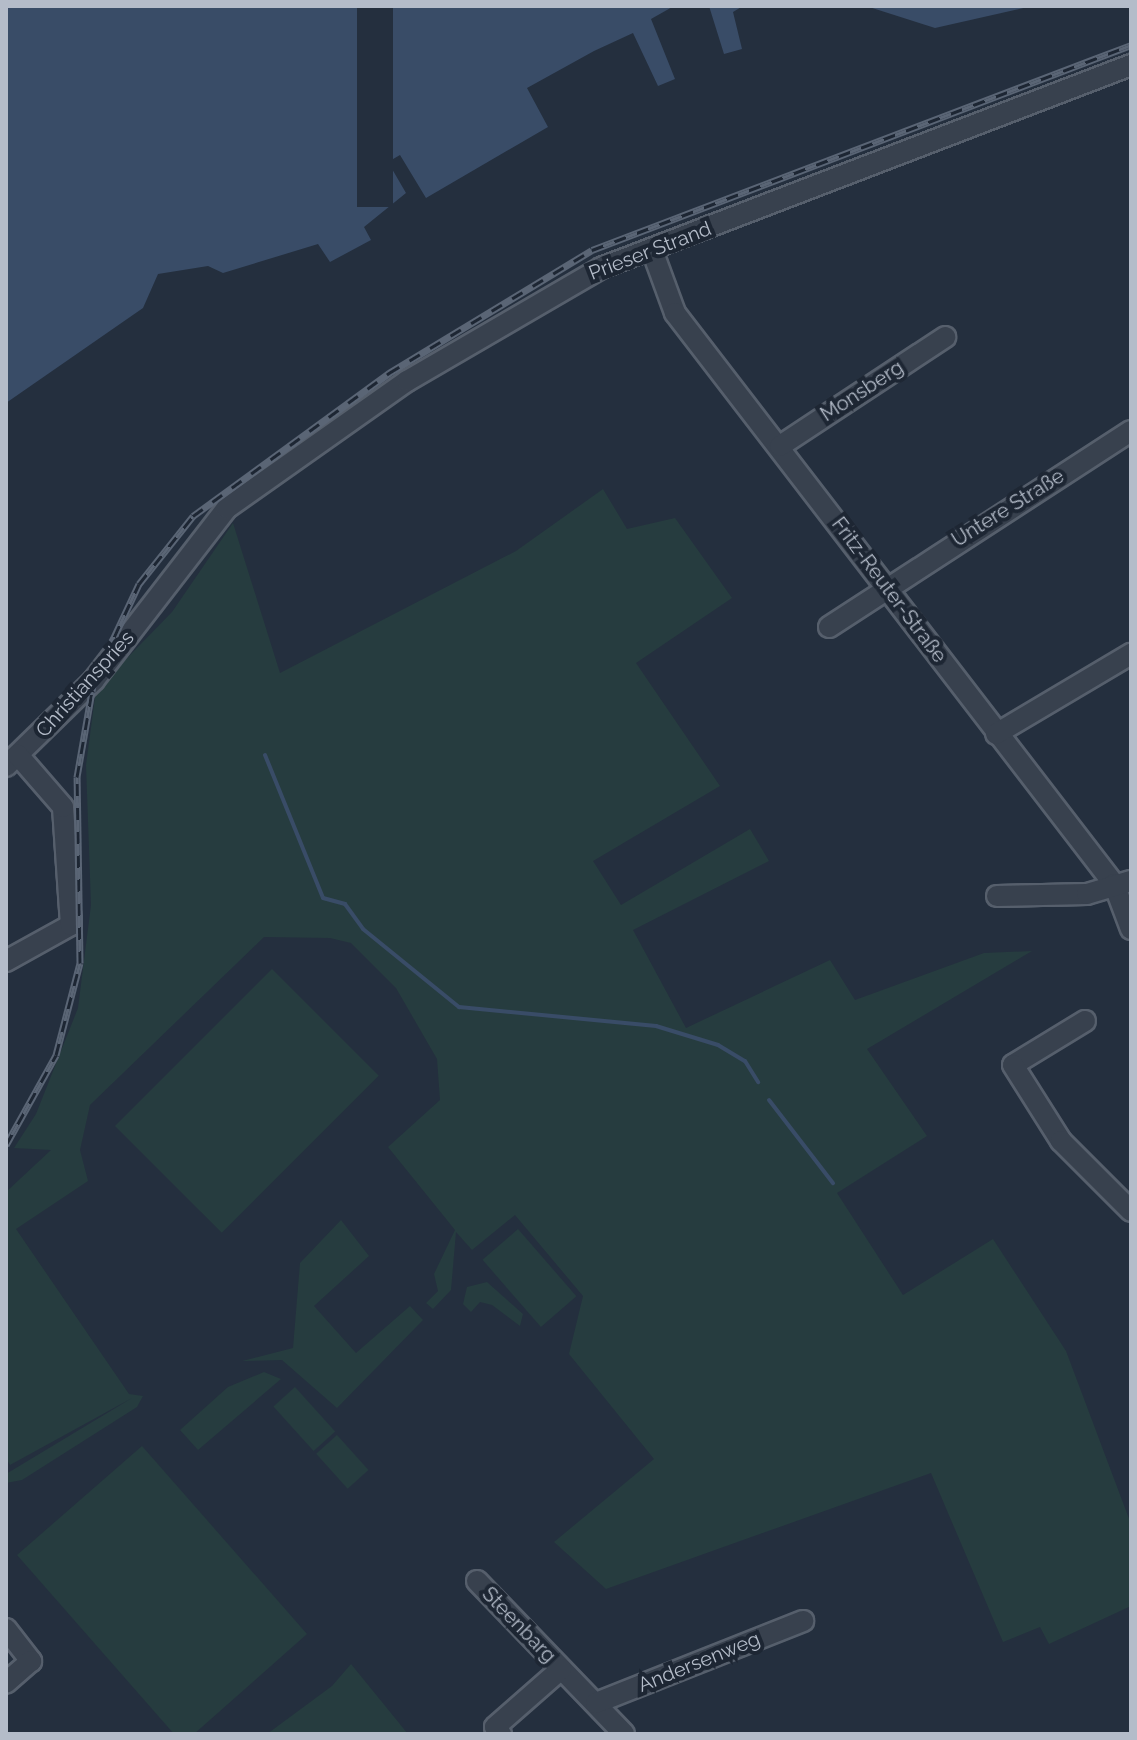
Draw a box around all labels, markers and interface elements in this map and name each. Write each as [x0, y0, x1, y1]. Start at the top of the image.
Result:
street label: Prieser Strand [585, 217, 715, 285]
street label: Monsberg [816, 355, 908, 427]
street label: Untere Straße [948, 464, 1068, 552]
street label: Fritz-Reuter-Straße [827, 513, 951, 667]
street label: Christianspries [31, 626, 139, 742]
street label: Steenbarg [477, 1582, 561, 1668]
street label: Andersenweg [635, 1627, 763, 1697]

